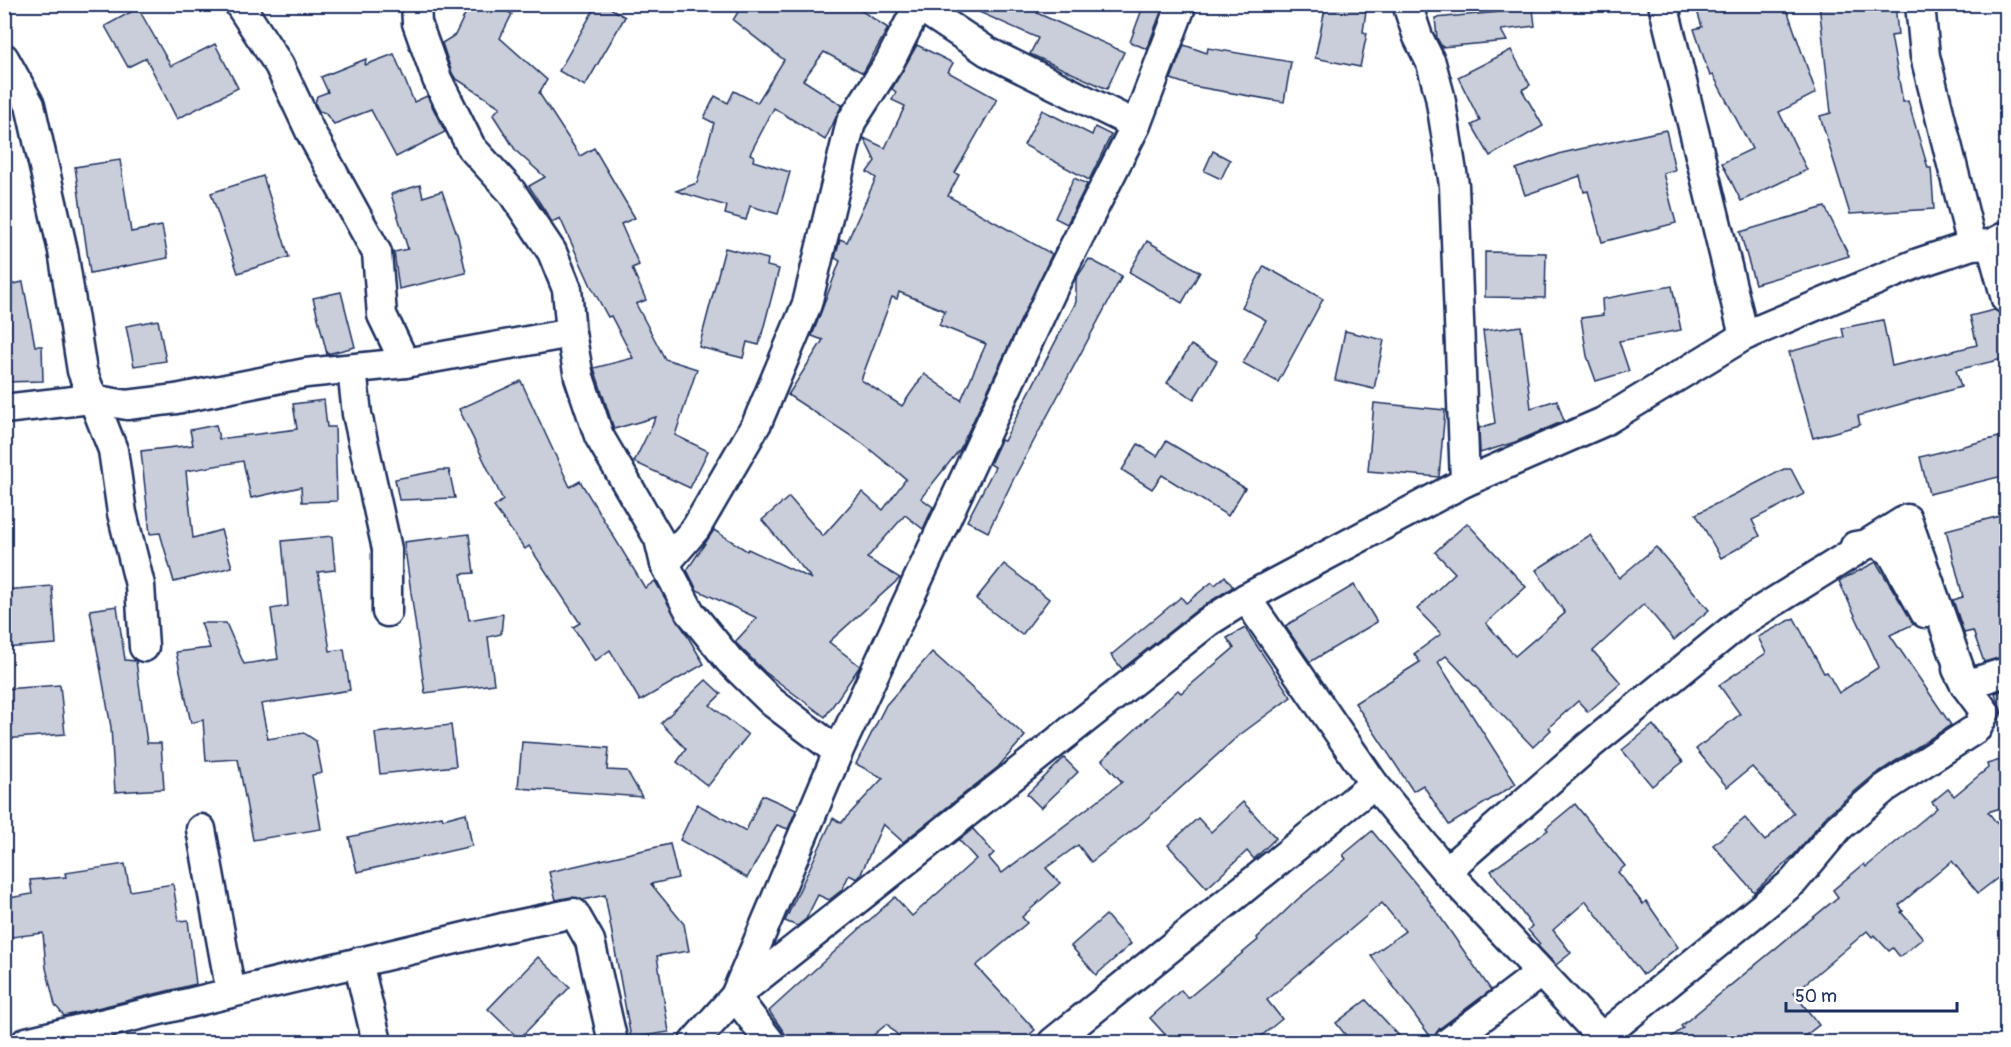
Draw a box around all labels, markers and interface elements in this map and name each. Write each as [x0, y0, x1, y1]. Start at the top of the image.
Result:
scale bar [1786, 975, 1957, 1013]
text: 50 m [1795, 985, 1837, 1008]

